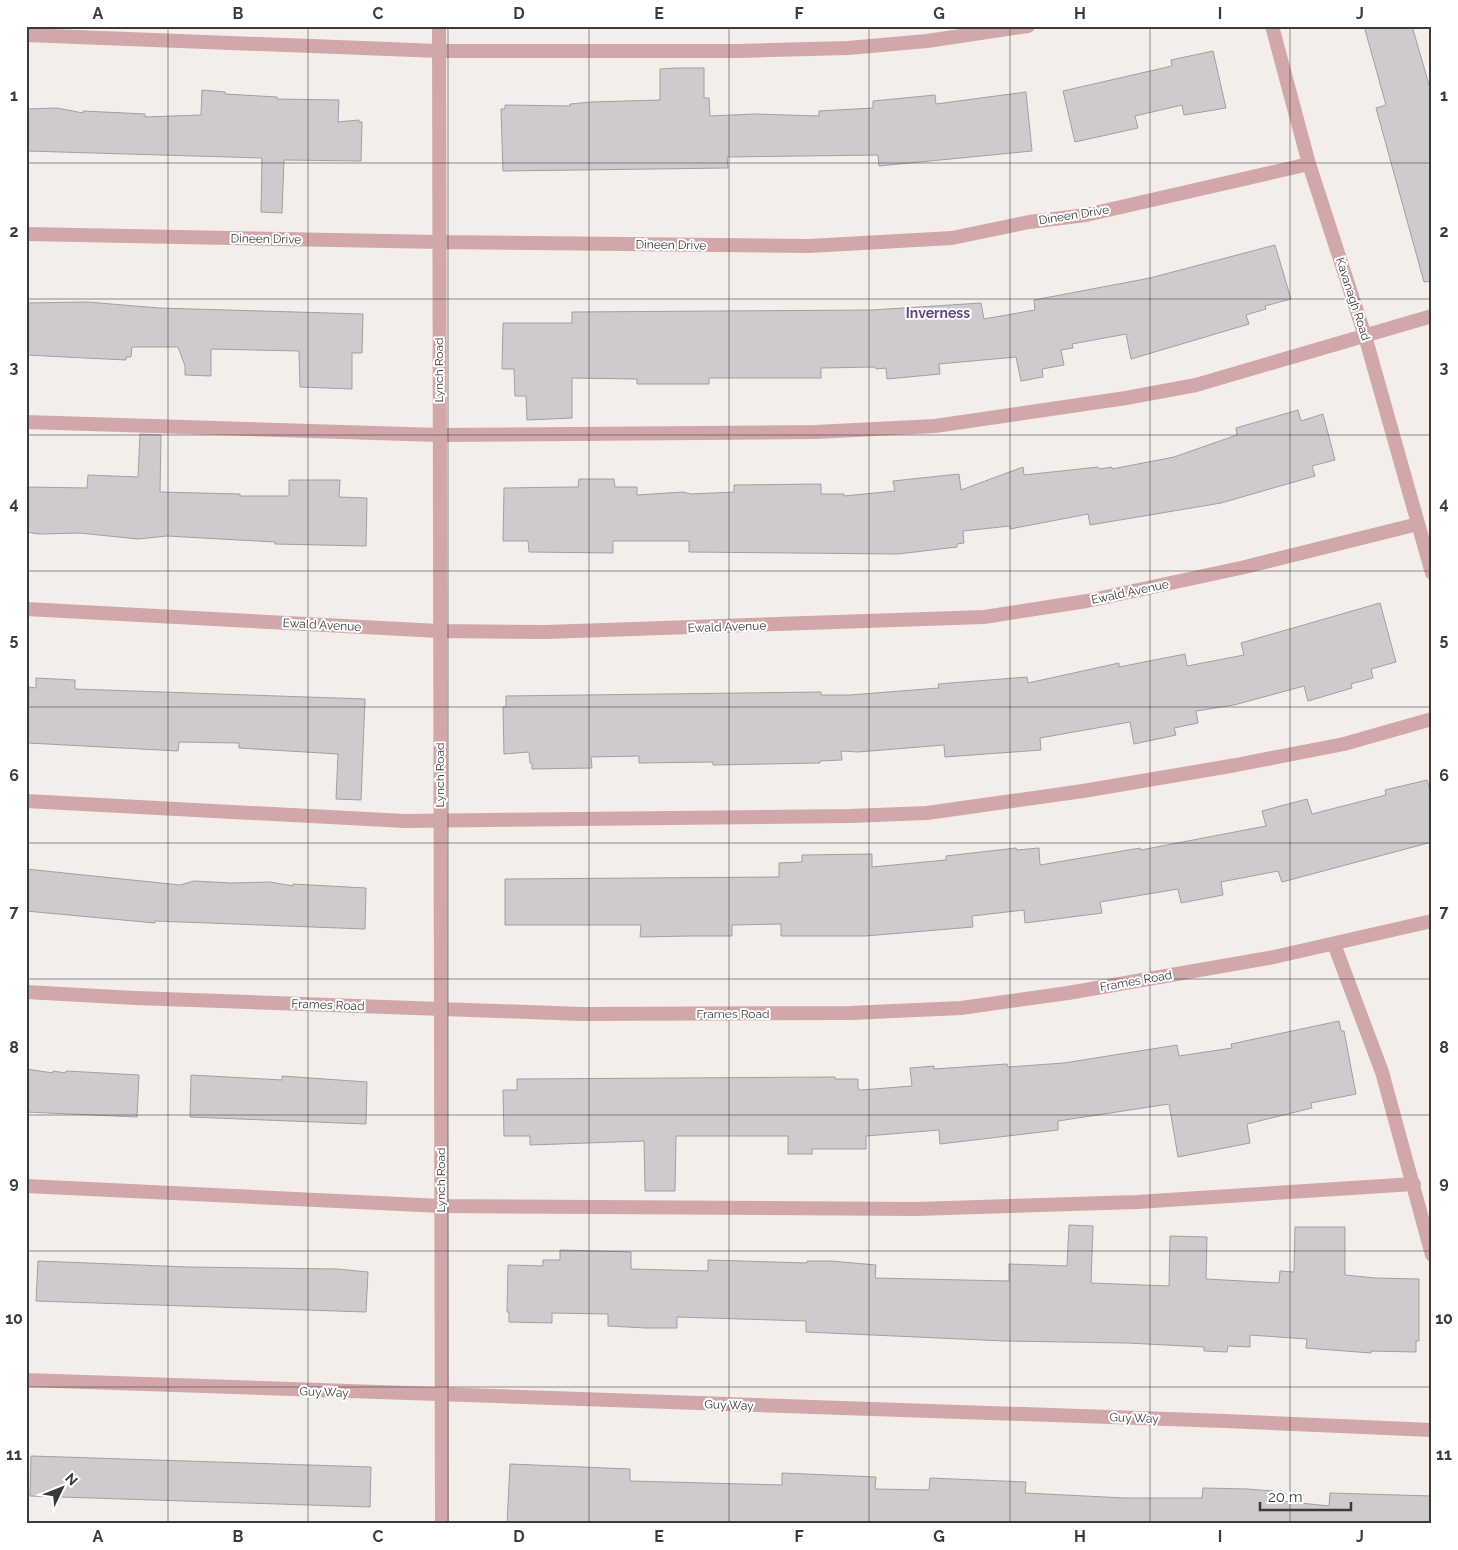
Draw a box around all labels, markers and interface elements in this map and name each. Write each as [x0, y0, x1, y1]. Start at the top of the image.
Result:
text: A [93, 4, 104, 23]
text: B [233, 4, 244, 23]
text: C [373, 4, 384, 23]
text: D [513, 4, 525, 23]
text: E [654, 4, 664, 23]
text: F [794, 4, 804, 23]
text: G [933, 4, 945, 23]
text: H [1074, 4, 1086, 23]
text: I [1218, 4, 1222, 23]
text: J [1356, 4, 1364, 23]
text: 1 [10, 86, 18, 105]
text: 1 [1440, 86, 1448, 105]
street label: Dineen Drive [1038, 203, 1110, 227]
text: 2 [9, 222, 19, 241]
text: 2 [1439, 222, 1449, 241]
street label: Dineen Drive [230, 231, 302, 247]
street label: Dineen Drive [635, 237, 707, 253]
street label: Kavanagh Road [1333, 256, 1373, 342]
district label: Inverness [906, 305, 970, 321]
street label: Lynch Road [432, 338, 446, 402]
text: 3 [10, 358, 19, 377]
text: 3 [1440, 358, 1449, 377]
text: 4 [9, 494, 19, 513]
text: 4 [1439, 494, 1449, 513]
street label: Ewald Avenue [1090, 577, 1170, 607]
street label: Ewald Avenue [282, 616, 362, 634]
street label: Ewald Avenue [687, 619, 767, 635]
text: 5 [10, 630, 19, 649]
text: 5 [1440, 630, 1449, 649]
street label: Lynch Road [433, 743, 447, 807]
text: 6 [9, 766, 19, 785]
text: 6 [1439, 766, 1449, 785]
text: 7 [10, 902, 19, 921]
text: 7 [1440, 902, 1449, 921]
street label: Frames Road [1099, 968, 1173, 994]
street label: Frames Road [291, 997, 365, 1013]
street label: Frames Road [696, 1007, 770, 1021]
text: 8 [9, 1038, 19, 1057]
text: 8 [1439, 1038, 1449, 1057]
street label: Lynch Road [434, 1148, 448, 1212]
text: 9 [9, 1173, 19, 1192]
text: 9 [1439, 1173, 1449, 1192]
text: 10 [5, 1309, 23, 1328]
text: 10 [1435, 1309, 1453, 1328]
street label: Guy Way [299, 1384, 349, 1400]
street label: Guy Way [704, 1397, 754, 1413]
street label: Guy Way [1109, 1410, 1159, 1426]
text: 11 [6, 1445, 22, 1464]
text: 11 [1436, 1445, 1452, 1464]
north arrow [38, 1462, 88, 1512]
text: N [62, 1470, 81, 1488]
scale bar [1260, 1480, 1352, 1512]
text: 20 m [1268, 1488, 1303, 1506]
text: A [93, 1527, 104, 1546]
text: B [233, 1527, 244, 1546]
text: C [373, 1527, 384, 1546]
text: D [513, 1527, 525, 1546]
text: E [654, 1527, 664, 1546]
text: F [794, 1527, 804, 1546]
text: G [933, 1527, 945, 1546]
text: H [1074, 1527, 1086, 1546]
text: I [1218, 1527, 1222, 1546]
text: J [1356, 1527, 1364, 1546]

